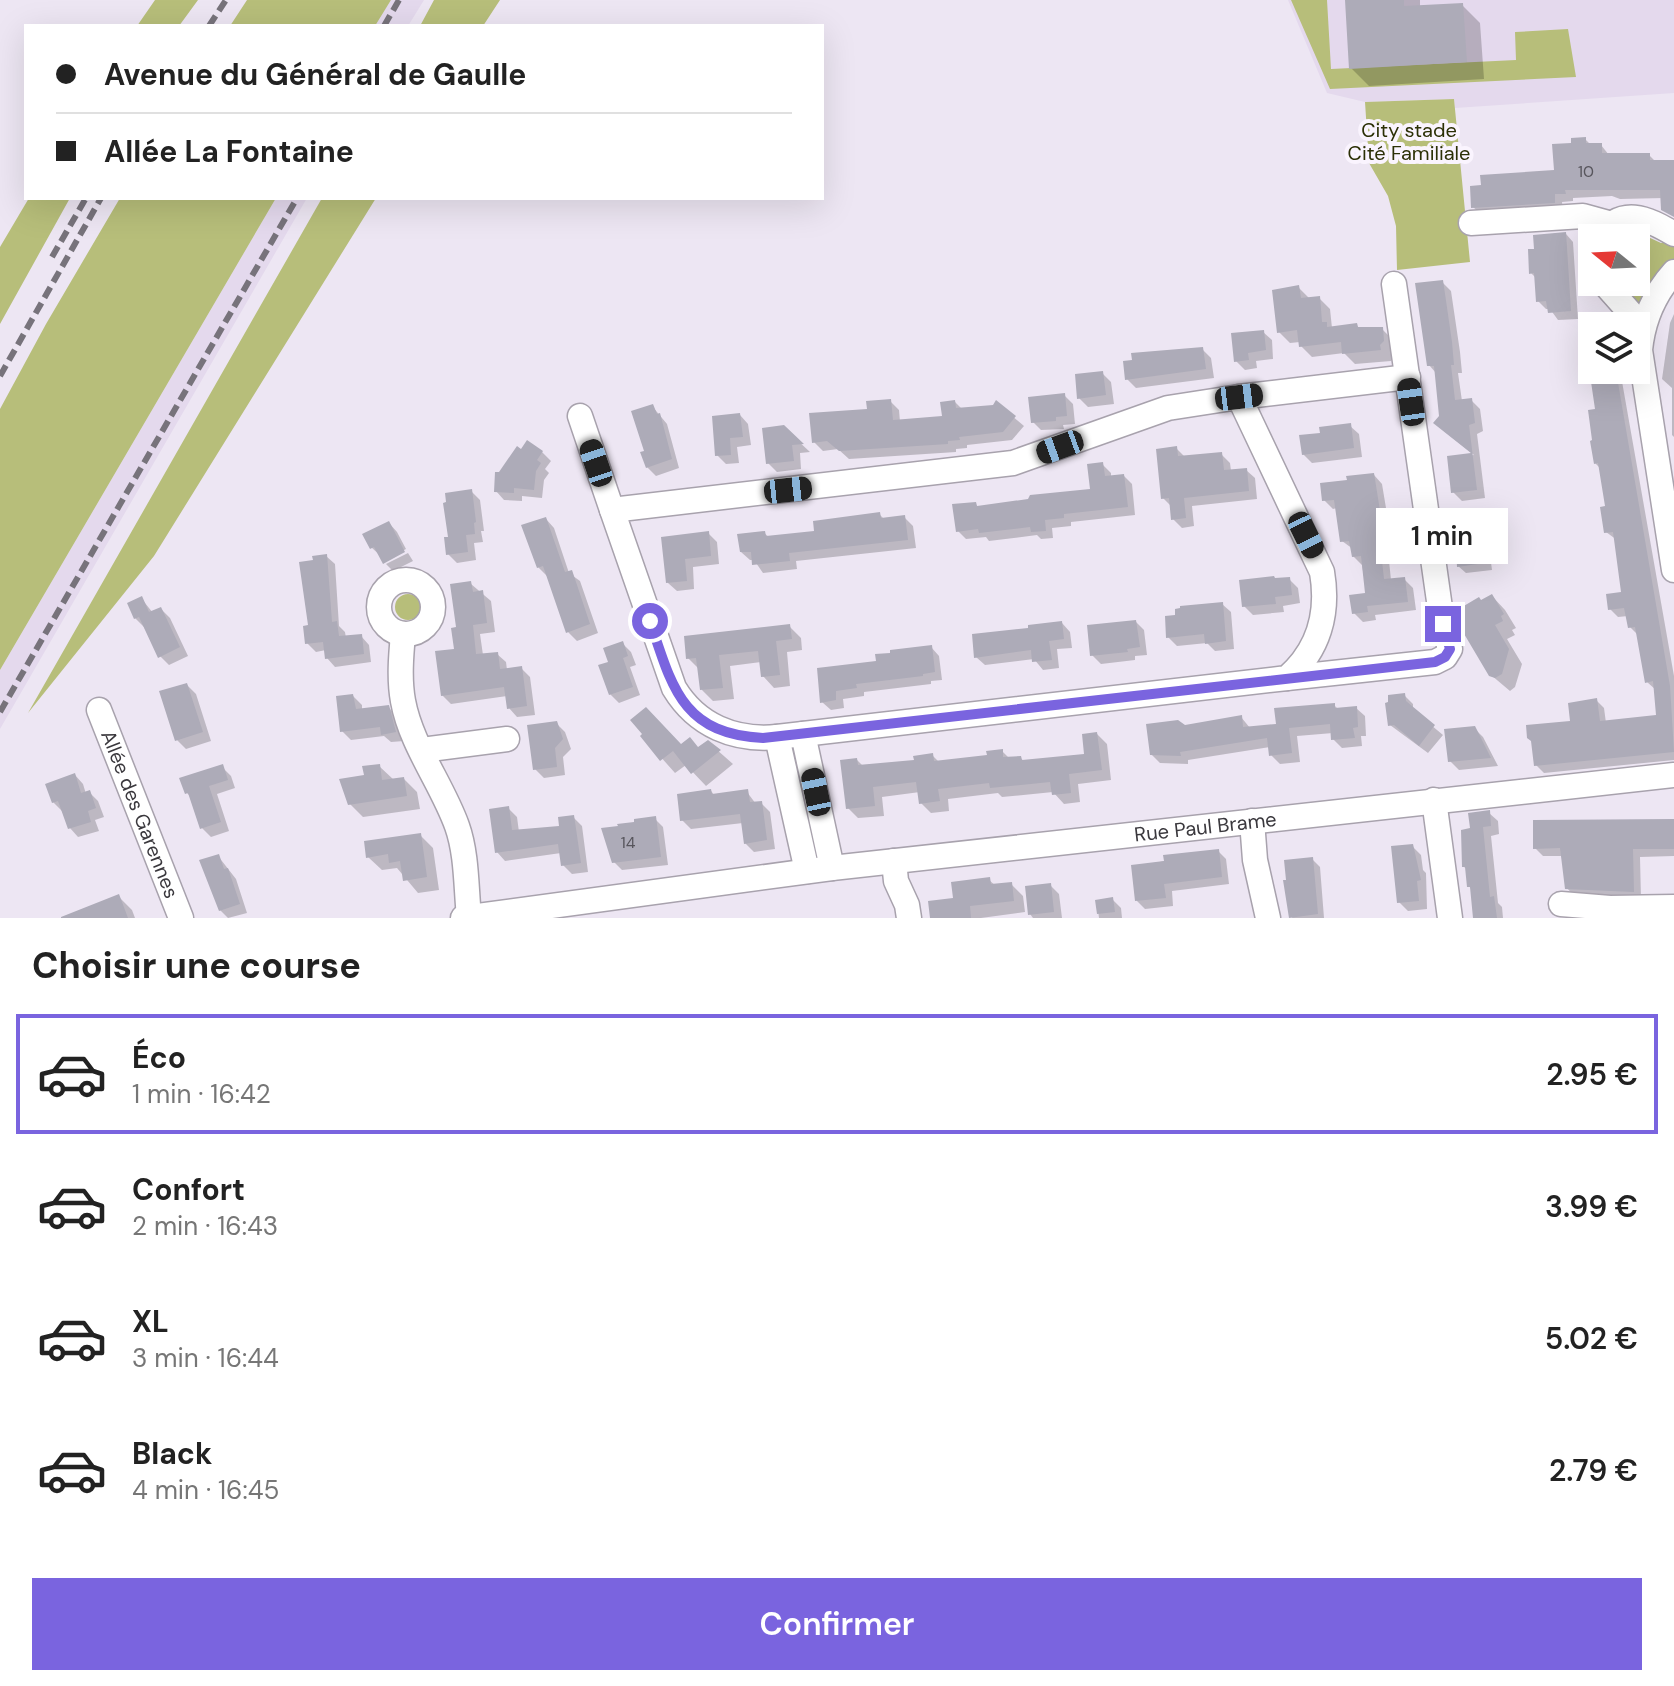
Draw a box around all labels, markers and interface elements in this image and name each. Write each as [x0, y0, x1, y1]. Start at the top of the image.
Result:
text: Avenue du Général de Gaulle [104, 55, 526, 94]
park label: City stade Cité Familiale [1348, 117, 1470, 166]
text: Allée La Fontaine [104, 132, 354, 171]
house number: 10 [1578, 161, 1594, 182]
north arrow [1578, 224, 1650, 296]
map controls [1578, 224, 1650, 384]
button: layers [1578, 312, 1650, 384]
car [1396, 377, 1426, 427]
car [1214, 382, 1264, 412]
car [1033, 428, 1087, 466]
car [577, 436, 615, 490]
car [763, 476, 813, 504]
car [1285, 508, 1327, 562]
callout: 1 min [1377, 508, 1509, 564]
text: 1 min [1411, 519, 1473, 553]
route start [632, 603, 668, 639]
route end [1425, 606, 1461, 642]
street label: Allée des Garennes [95, 726, 185, 902]
car [799, 766, 833, 818]
street label: Rue Paul Brame [1133, 806, 1278, 848]
house number: 14 [621, 832, 636, 853]
text: Choisir une course [32, 942, 361, 989]
icon: car [36, 1038, 108, 1110]
text: Éco [132, 1038, 186, 1077]
text: 2.95 € [1546, 1055, 1638, 1094]
text: 1 min · 16:42 [132, 1077, 271, 1111]
icon: car [36, 1170, 108, 1242]
text: Confort [132, 1170, 245, 1209]
text: 3.99 € [1545, 1187, 1638, 1226]
text: 2 min · 16:43 [132, 1209, 278, 1243]
icon: car [36, 1302, 108, 1374]
text: XL [132, 1302, 169, 1341]
text: 5.02 € [1545, 1319, 1638, 1358]
text: 3 min · 16:44 [132, 1341, 279, 1375]
icon: car [36, 1434, 108, 1506]
text: Black [132, 1434, 212, 1473]
text: 2.79 € [1549, 1451, 1638, 1490]
text: 4 min · 16:45 [132, 1473, 279, 1507]
button: Confirmer [32, 1578, 1642, 1670]

